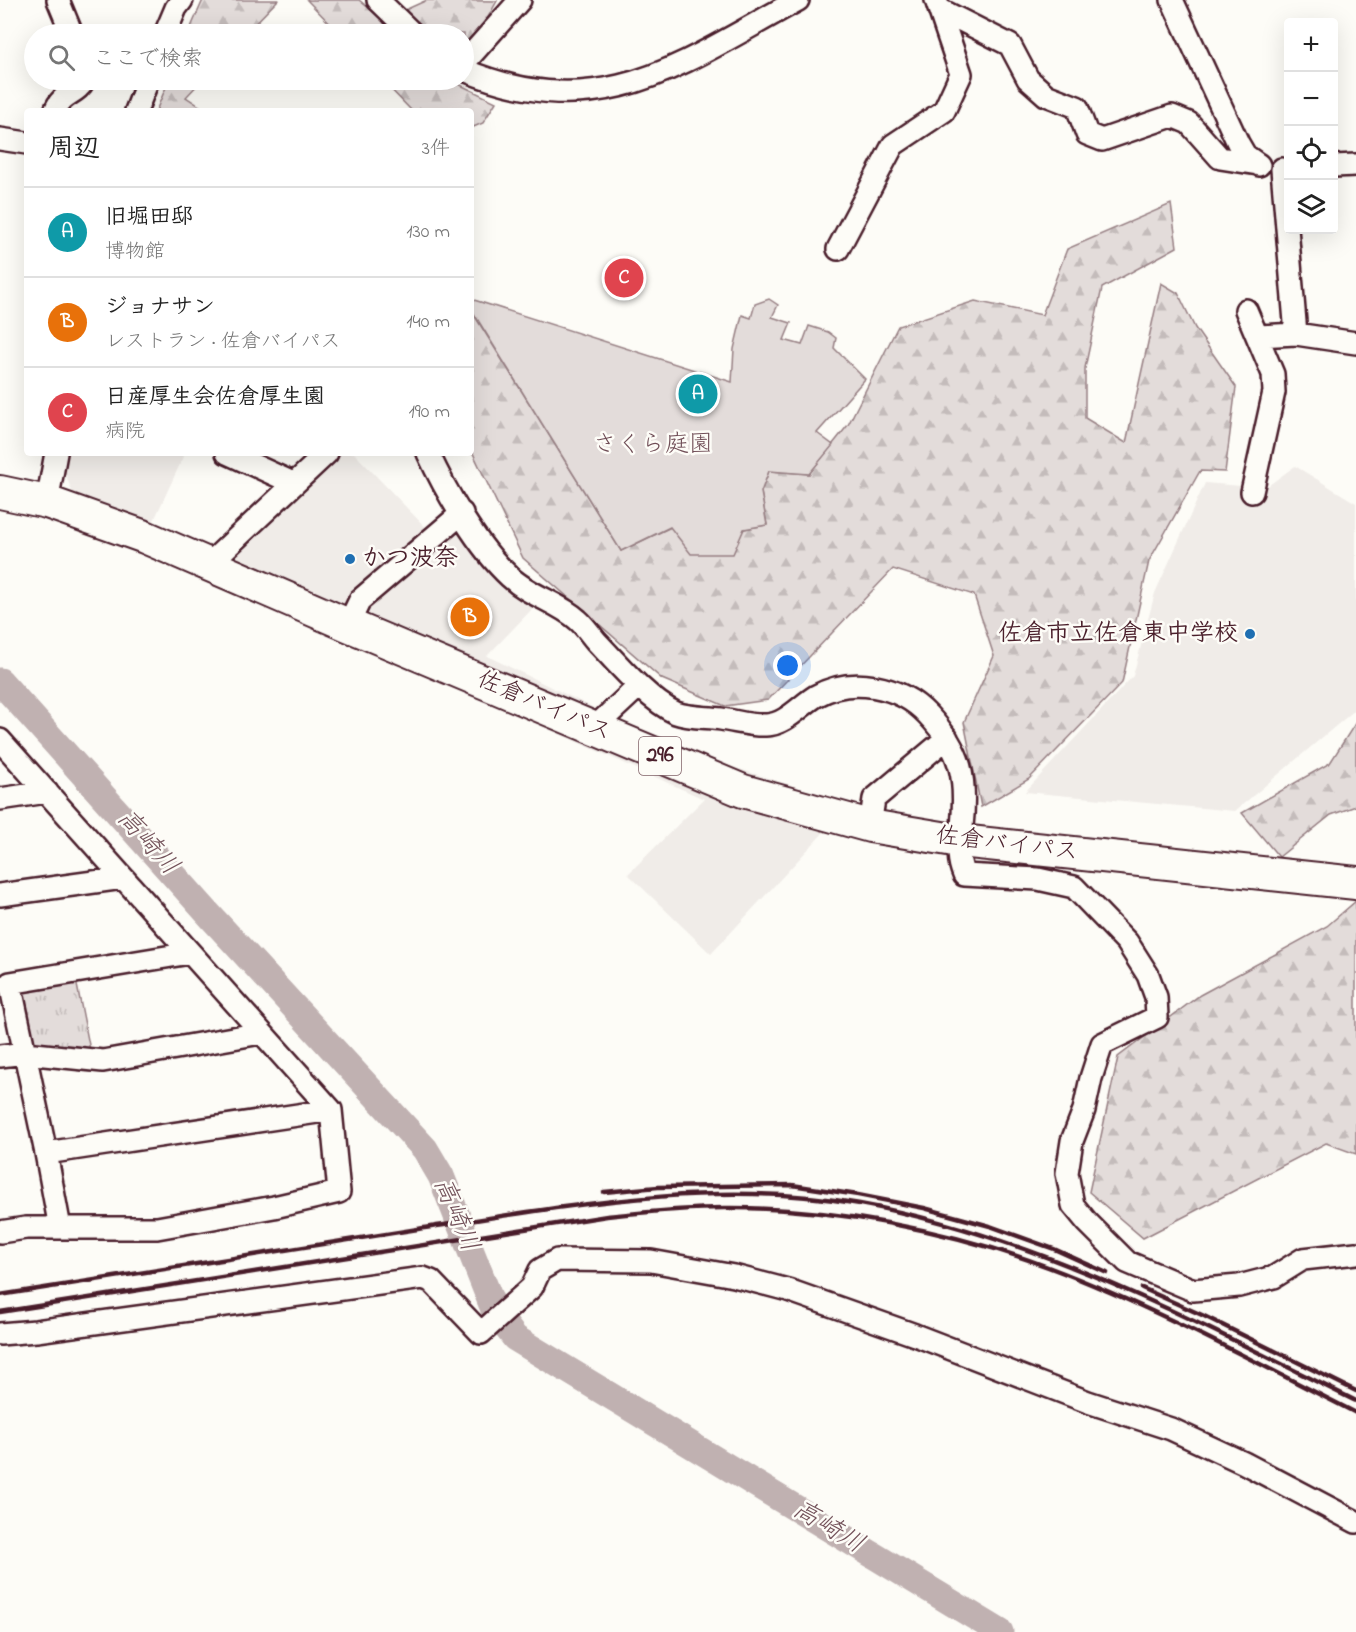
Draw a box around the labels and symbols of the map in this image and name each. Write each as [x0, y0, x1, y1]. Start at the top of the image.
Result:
pin: C [604, 256, 644, 300]
pin: A [678, 372, 718, 416]
park label: さくら庭園 [593, 428, 713, 463]
place label: かつ波奈 [362, 542, 458, 577]
marker: かつ波奈 [343, 552, 357, 566]
pin: B [450, 594, 490, 640]
place label: 佐倉市立佐倉東中学校 [998, 617, 1238, 652]
marker: 佐倉市立佐倉東中学校 [1243, 627, 1257, 641]
your location [773, 651, 802, 680]
street label: 佐倉バイパス [471, 663, 617, 751]
road number: 296 [639, 737, 681, 775]
water label: 高崎川 [107, 801, 187, 885]
street label: 佐倉バイパス [934, 819, 1080, 871]
water label: 高崎川 [422, 1172, 488, 1258]
water label: 高崎川 [785, 1492, 871, 1564]

